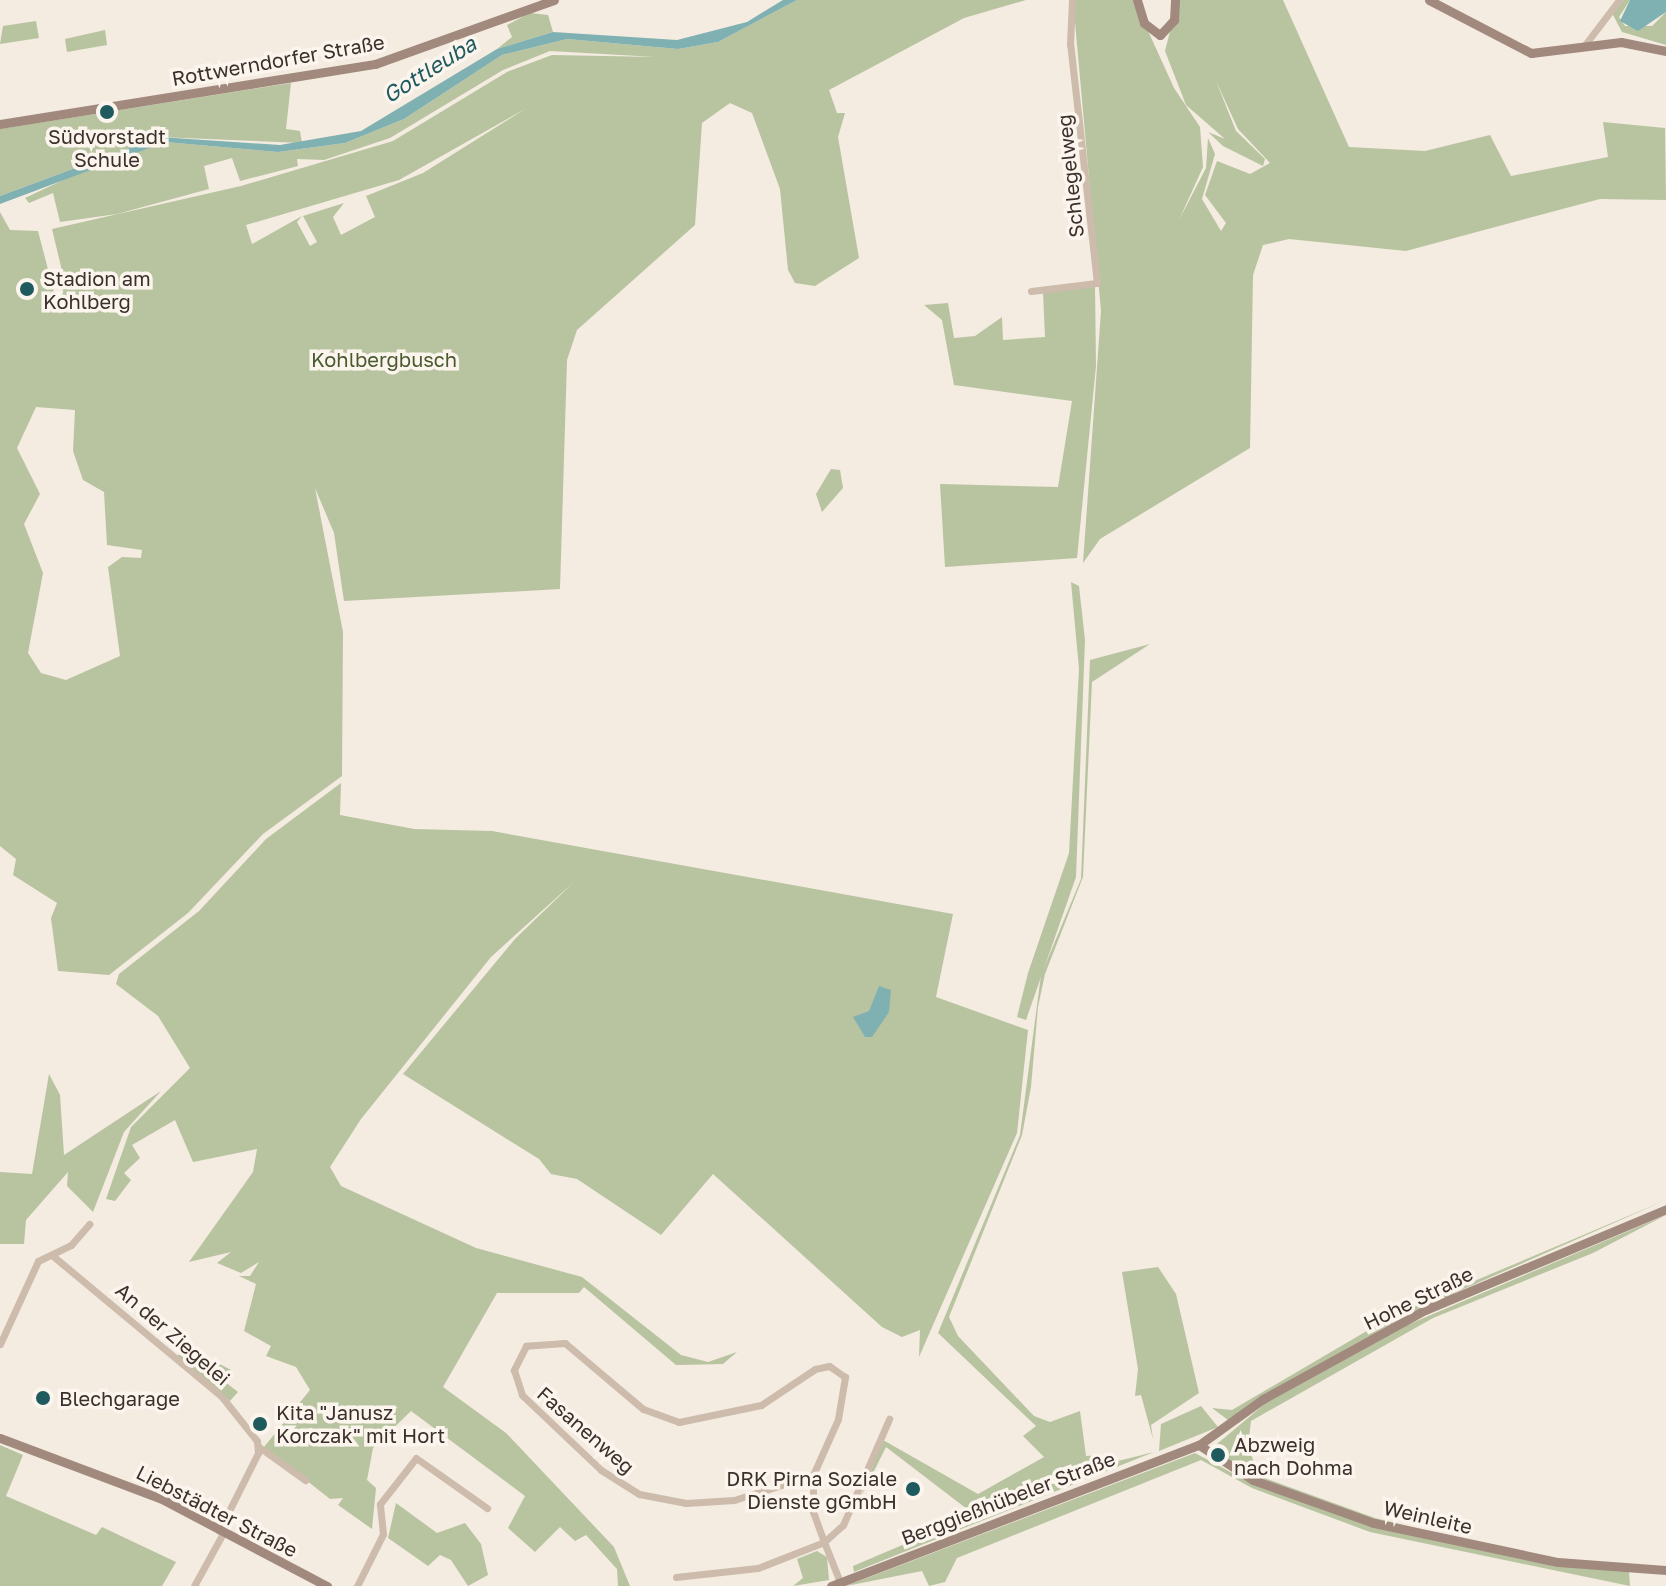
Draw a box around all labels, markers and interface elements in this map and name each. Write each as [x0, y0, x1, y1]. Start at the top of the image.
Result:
street label: Rottwerndorfer Straße [170, 29, 386, 91]
water label: Gottleuba [378, 30, 480, 108]
marker: Südvorstadt Schule [98, 103, 116, 121]
street label: Schlegelweg [1052, 113, 1088, 239]
place label: Südvorstadt Schule [48, 124, 166, 171]
place label: Stadion am Kohlberg [43, 266, 151, 313]
marker: Stadion am Kohlberg [18, 280, 36, 298]
park label: Kohlbergbusch [311, 347, 457, 371]
street label: Hohe Straße [1359, 1261, 1477, 1335]
street label: An der Ziegelei [111, 1278, 235, 1390]
street label: Fasanenweg [533, 1381, 639, 1479]
place label: Blechgarage [59, 1386, 180, 1410]
marker: Blechgarage [34, 1389, 52, 1407]
place label: Kita "Janusz Korczak" mit Hort [276, 1400, 445, 1447]
marker: Kita "Janusz Korczak" mit Hort [251, 1415, 269, 1433]
place label: Abzweig nach Dohma [1234, 1432, 1353, 1479]
street label: Berggießhübeler Straße [898, 1446, 1118, 1550]
marker: Abzweig nach Dohma [1209, 1446, 1227, 1464]
street label: Liebstädter Straße [132, 1460, 302, 1562]
place label: DRK Pirna Soziale Dienste gGmbH [726, 1466, 897, 1513]
marker: DRK Pirna Soziale Dienste gGmbH [904, 1480, 922, 1498]
street label: Weinleite [1381, 1495, 1475, 1539]

